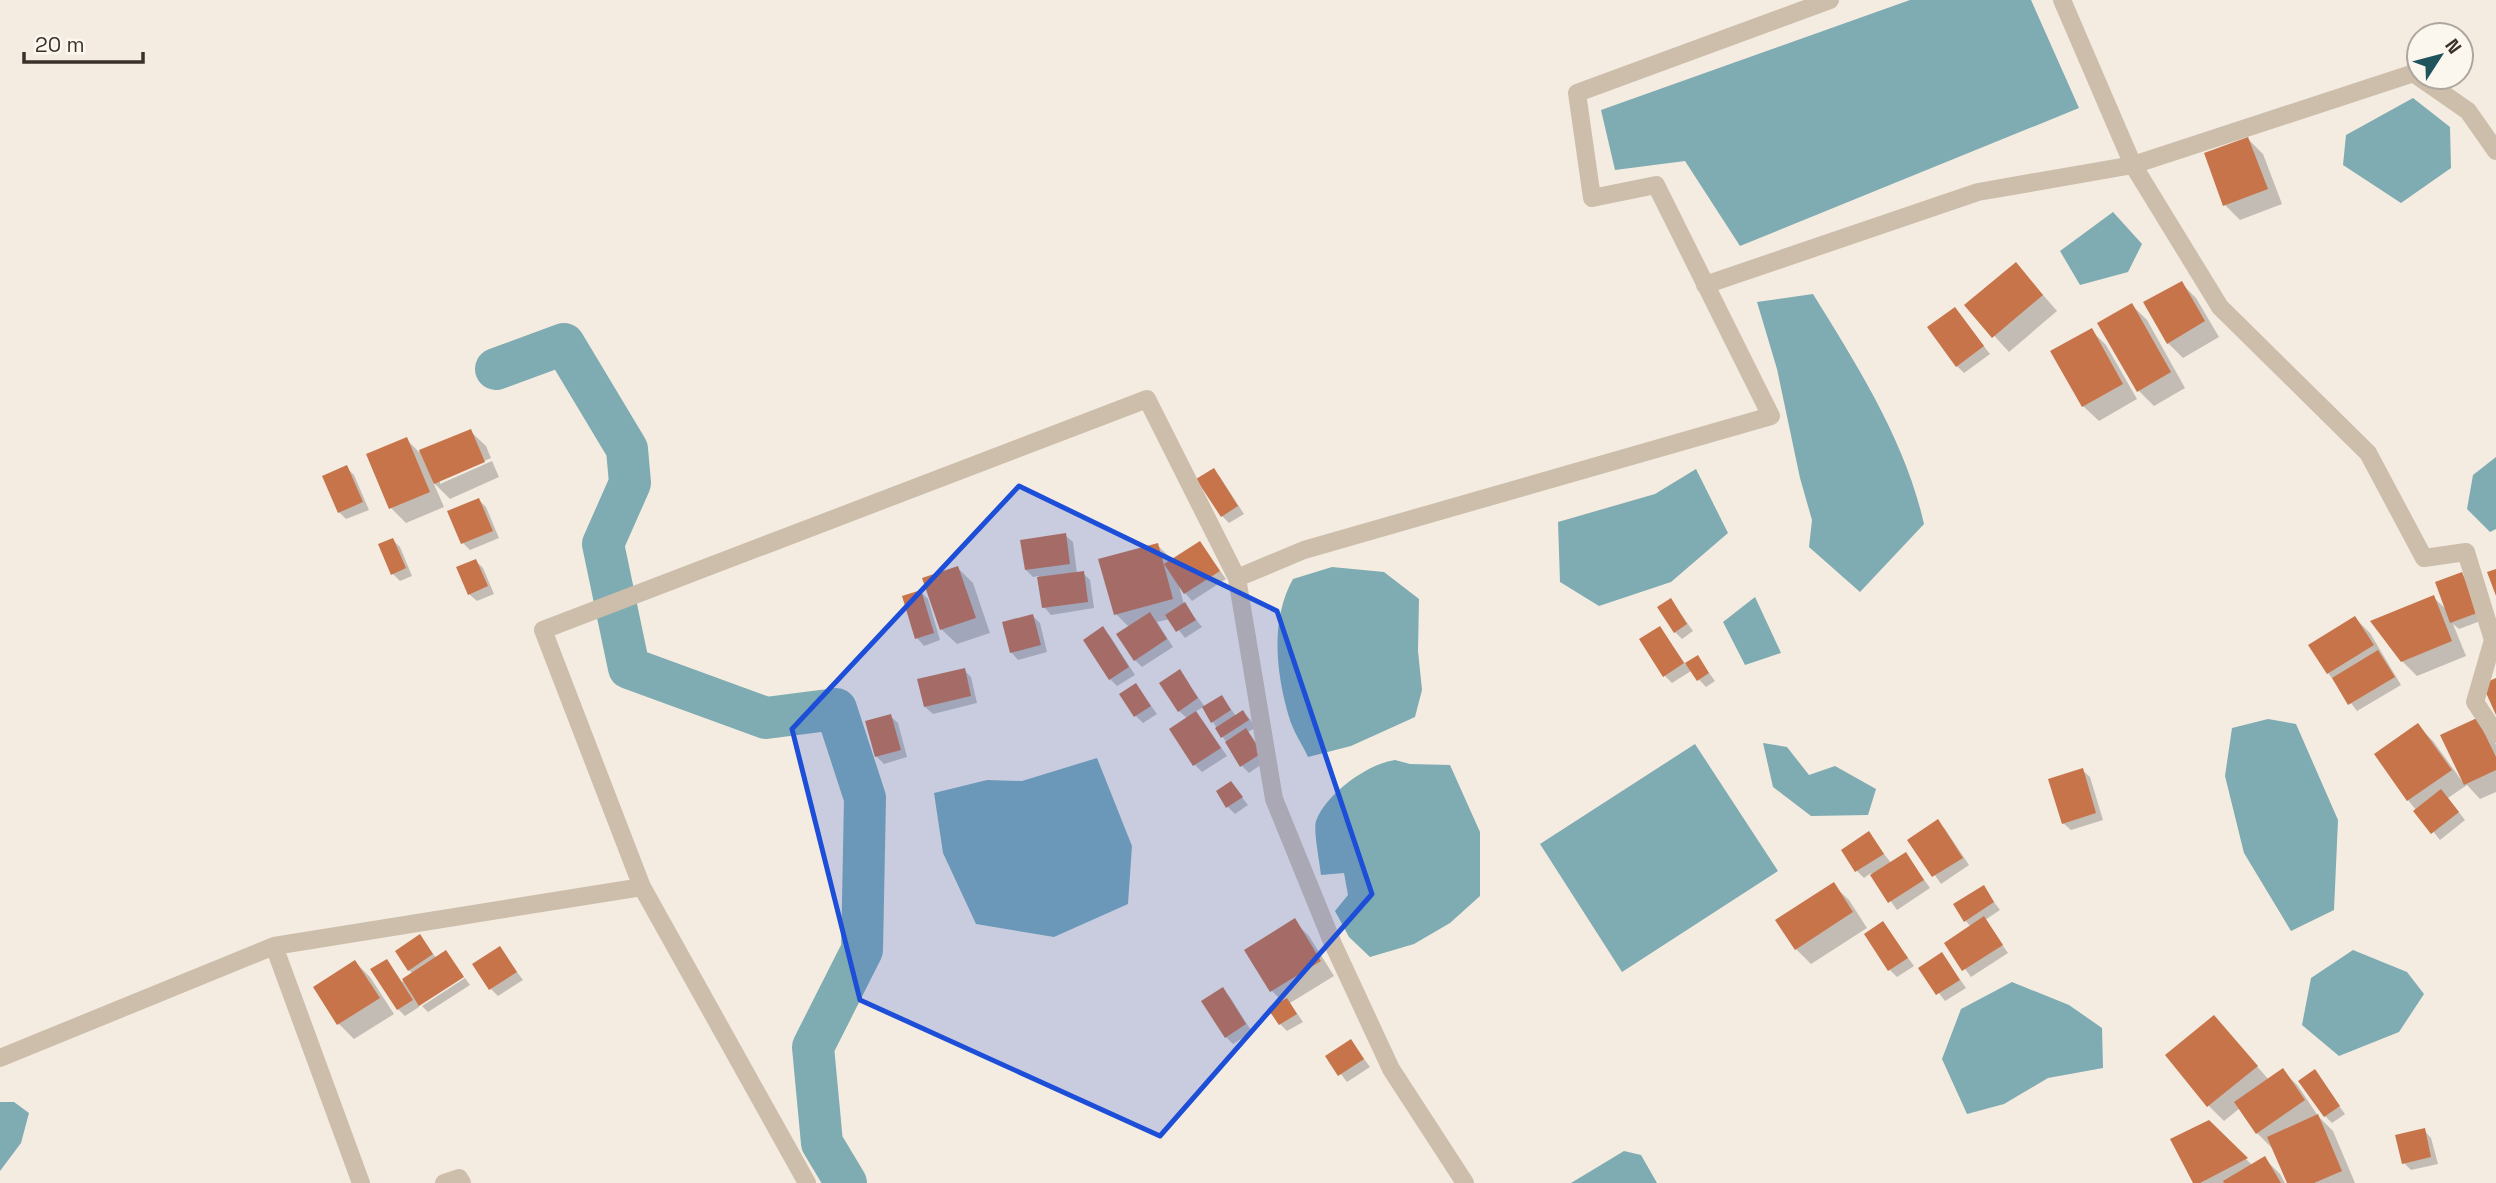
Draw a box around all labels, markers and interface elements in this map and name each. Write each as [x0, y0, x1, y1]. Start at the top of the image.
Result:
scale bar [24, 21, 144, 65]
north arrow [2405, 21, 2475, 91]
text: 20 m [35, 31, 85, 58]
text: N [2439, 34, 2467, 59]

